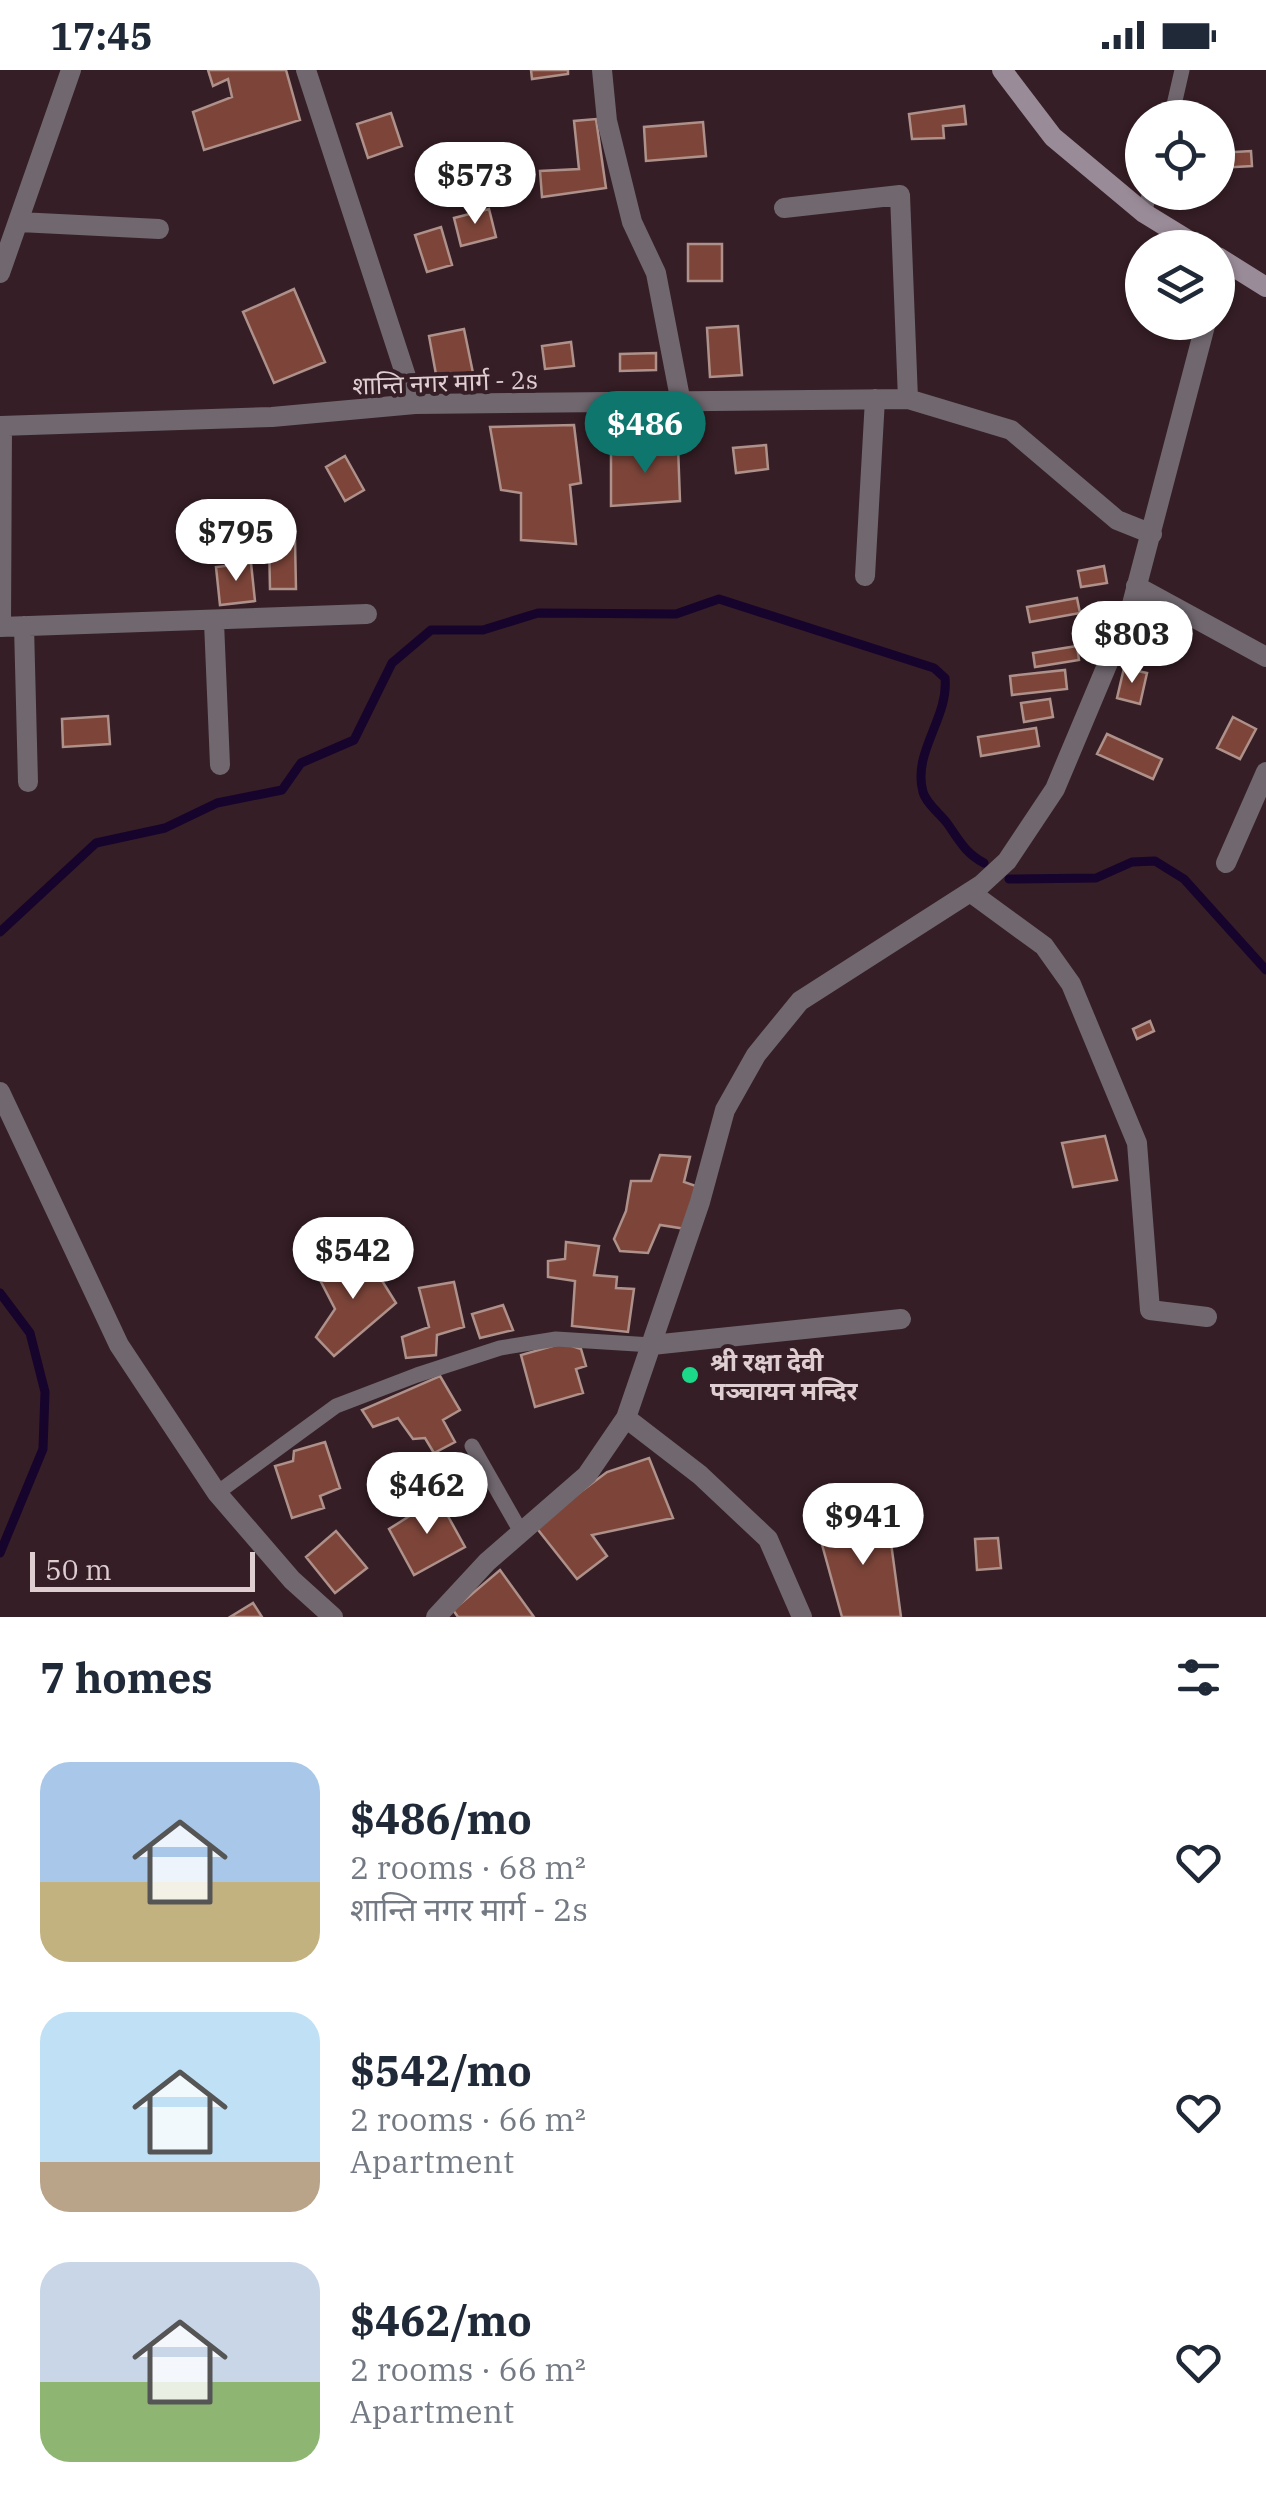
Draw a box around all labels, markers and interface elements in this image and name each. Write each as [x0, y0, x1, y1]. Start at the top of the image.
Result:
text: 17:45 [50, 11, 153, 60]
map controls [1125, 100, 1235, 340]
button: locate [1125, 100, 1235, 210]
pin: $573 [416, 142, 534, 227]
text: $573 [437, 153, 513, 195]
button: layers [1125, 230, 1235, 340]
street label: शान्ति नगर मार्ग - 2s [352, 362, 538, 402]
pin: $486 [586, 391, 704, 476]
text: $486 [607, 402, 683, 444]
pin: $795 [177, 499, 295, 584]
text: $795 [198, 510, 274, 552]
pin: $803 [1073, 601, 1191, 686]
text: $803 [1094, 612, 1170, 654]
pin: $542 [294, 1217, 412, 1302]
text: $542 [315, 1228, 391, 1270]
place label: श्री रक्षा देवी पञ्चायन मन्दिर [710, 1345, 859, 1407]
marker: श्री रक्षा देवी पञ्चायन मन्दिर [679, 1364, 701, 1386]
pin: $462 [368, 1452, 486, 1537]
text: $462 [389, 1463, 465, 1505]
pin: $941 [804, 1483, 922, 1568]
text: $941 [825, 1494, 901, 1536]
scale bar [30, 1547, 255, 1592]
text: 50 m [45, 1551, 112, 1588]
text: 7 homes [40, 1650, 213, 1705]
icon: filters [1171, 1650, 1226, 1705]
text: $486/mo [350, 1791, 532, 1846]
icon: home [120, 1802, 240, 1922]
icon: heart [1171, 1835, 1226, 1890]
text: 2 rooms · 68 m² [350, 1846, 586, 1888]
text: शान्ति नगर मार्ग - 2s [350, 1888, 588, 1930]
text: $542/mo [350, 2043, 532, 2098]
icon: home [120, 2052, 240, 2172]
icon: heart [1171, 2085, 1226, 2140]
text: 2 rooms · 66 m² [350, 2098, 586, 2140]
text: Apartment [350, 2140, 514, 2182]
text: $462/mo [350, 2293, 532, 2348]
icon: home [120, 2302, 240, 2422]
icon: heart [1171, 2335, 1226, 2390]
text: 2 rooms · 66 m² [350, 2348, 586, 2390]
text: Apartment [350, 2390, 514, 2432]

